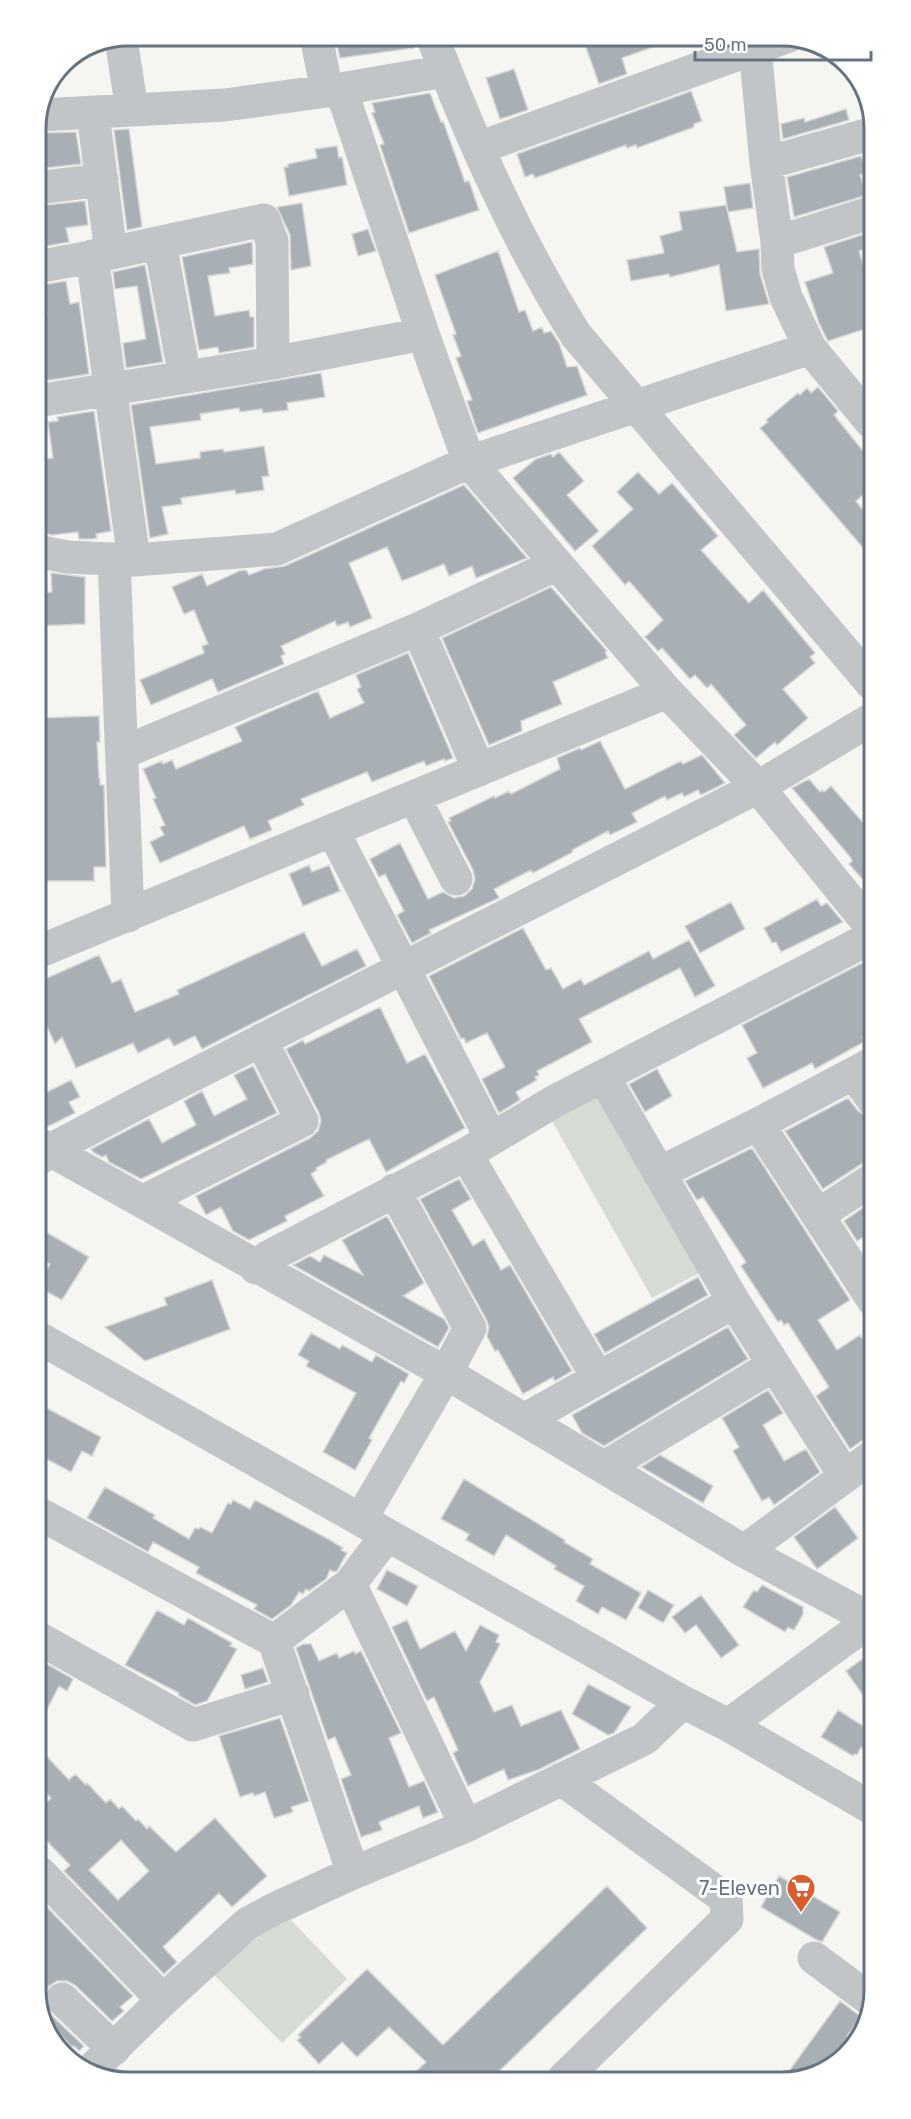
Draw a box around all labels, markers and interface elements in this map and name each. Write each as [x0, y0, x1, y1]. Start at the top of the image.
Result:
scale bar [695, 24, 870, 62]
text: 50 m [704, 34, 747, 56]
supermarket icon: 7-Eleven [785, 1872, 817, 1914]
place label: 7-Eleven [699, 1876, 780, 1900]

